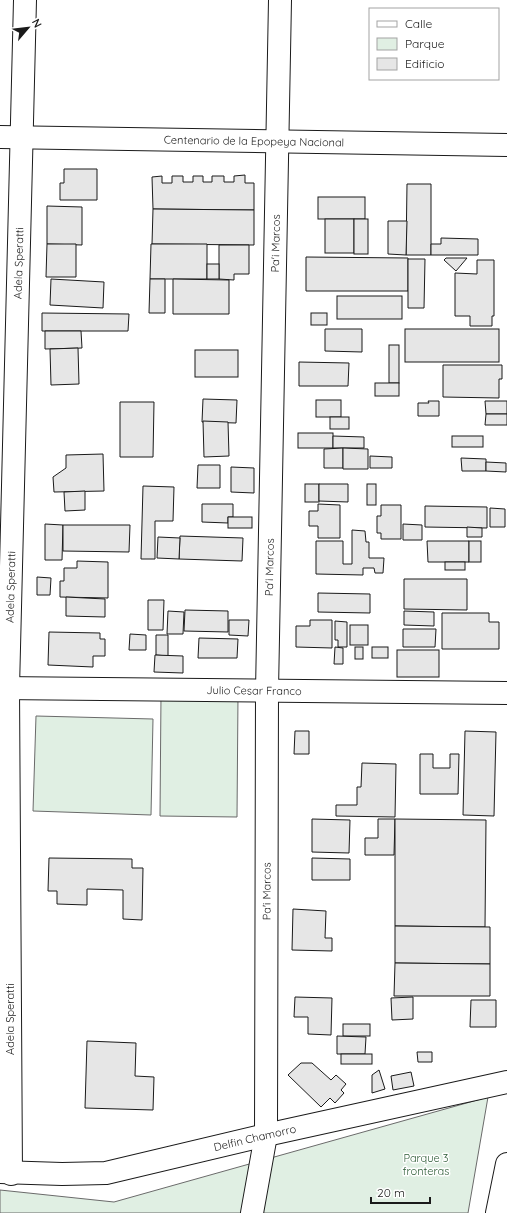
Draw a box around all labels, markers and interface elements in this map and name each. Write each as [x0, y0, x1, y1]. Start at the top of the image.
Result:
north arrow [8, 8, 48, 48]
legend [369, 8, 499, 80]
text: N [29, 16, 45, 30]
text: Calle [405, 16, 433, 31]
text: Parque [405, 36, 445, 51]
text: Edificio [405, 56, 445, 71]
street label: Centenario de la Epopeya Nacional [164, 133, 344, 149]
street label: Pa'i Marcos [268, 214, 283, 272]
street label: Adela Speratti [11, 227, 26, 299]
street label: Pa'i Marcos [262, 538, 277, 596]
street label: Adela Speratti [3, 551, 18, 623]
street label: Julio Cesar Franco [206, 683, 302, 698]
street label: Pa'i Marcos [259, 862, 274, 920]
street label: Adela Speratti [3, 983, 17, 1055]
street label: Delfin Chamorro [212, 1122, 298, 1154]
park label: Parque 3 fronteras [403, 1151, 449, 1178]
scale bar [371, 1179, 430, 1205]
text: 20 m [377, 1185, 405, 1200]

